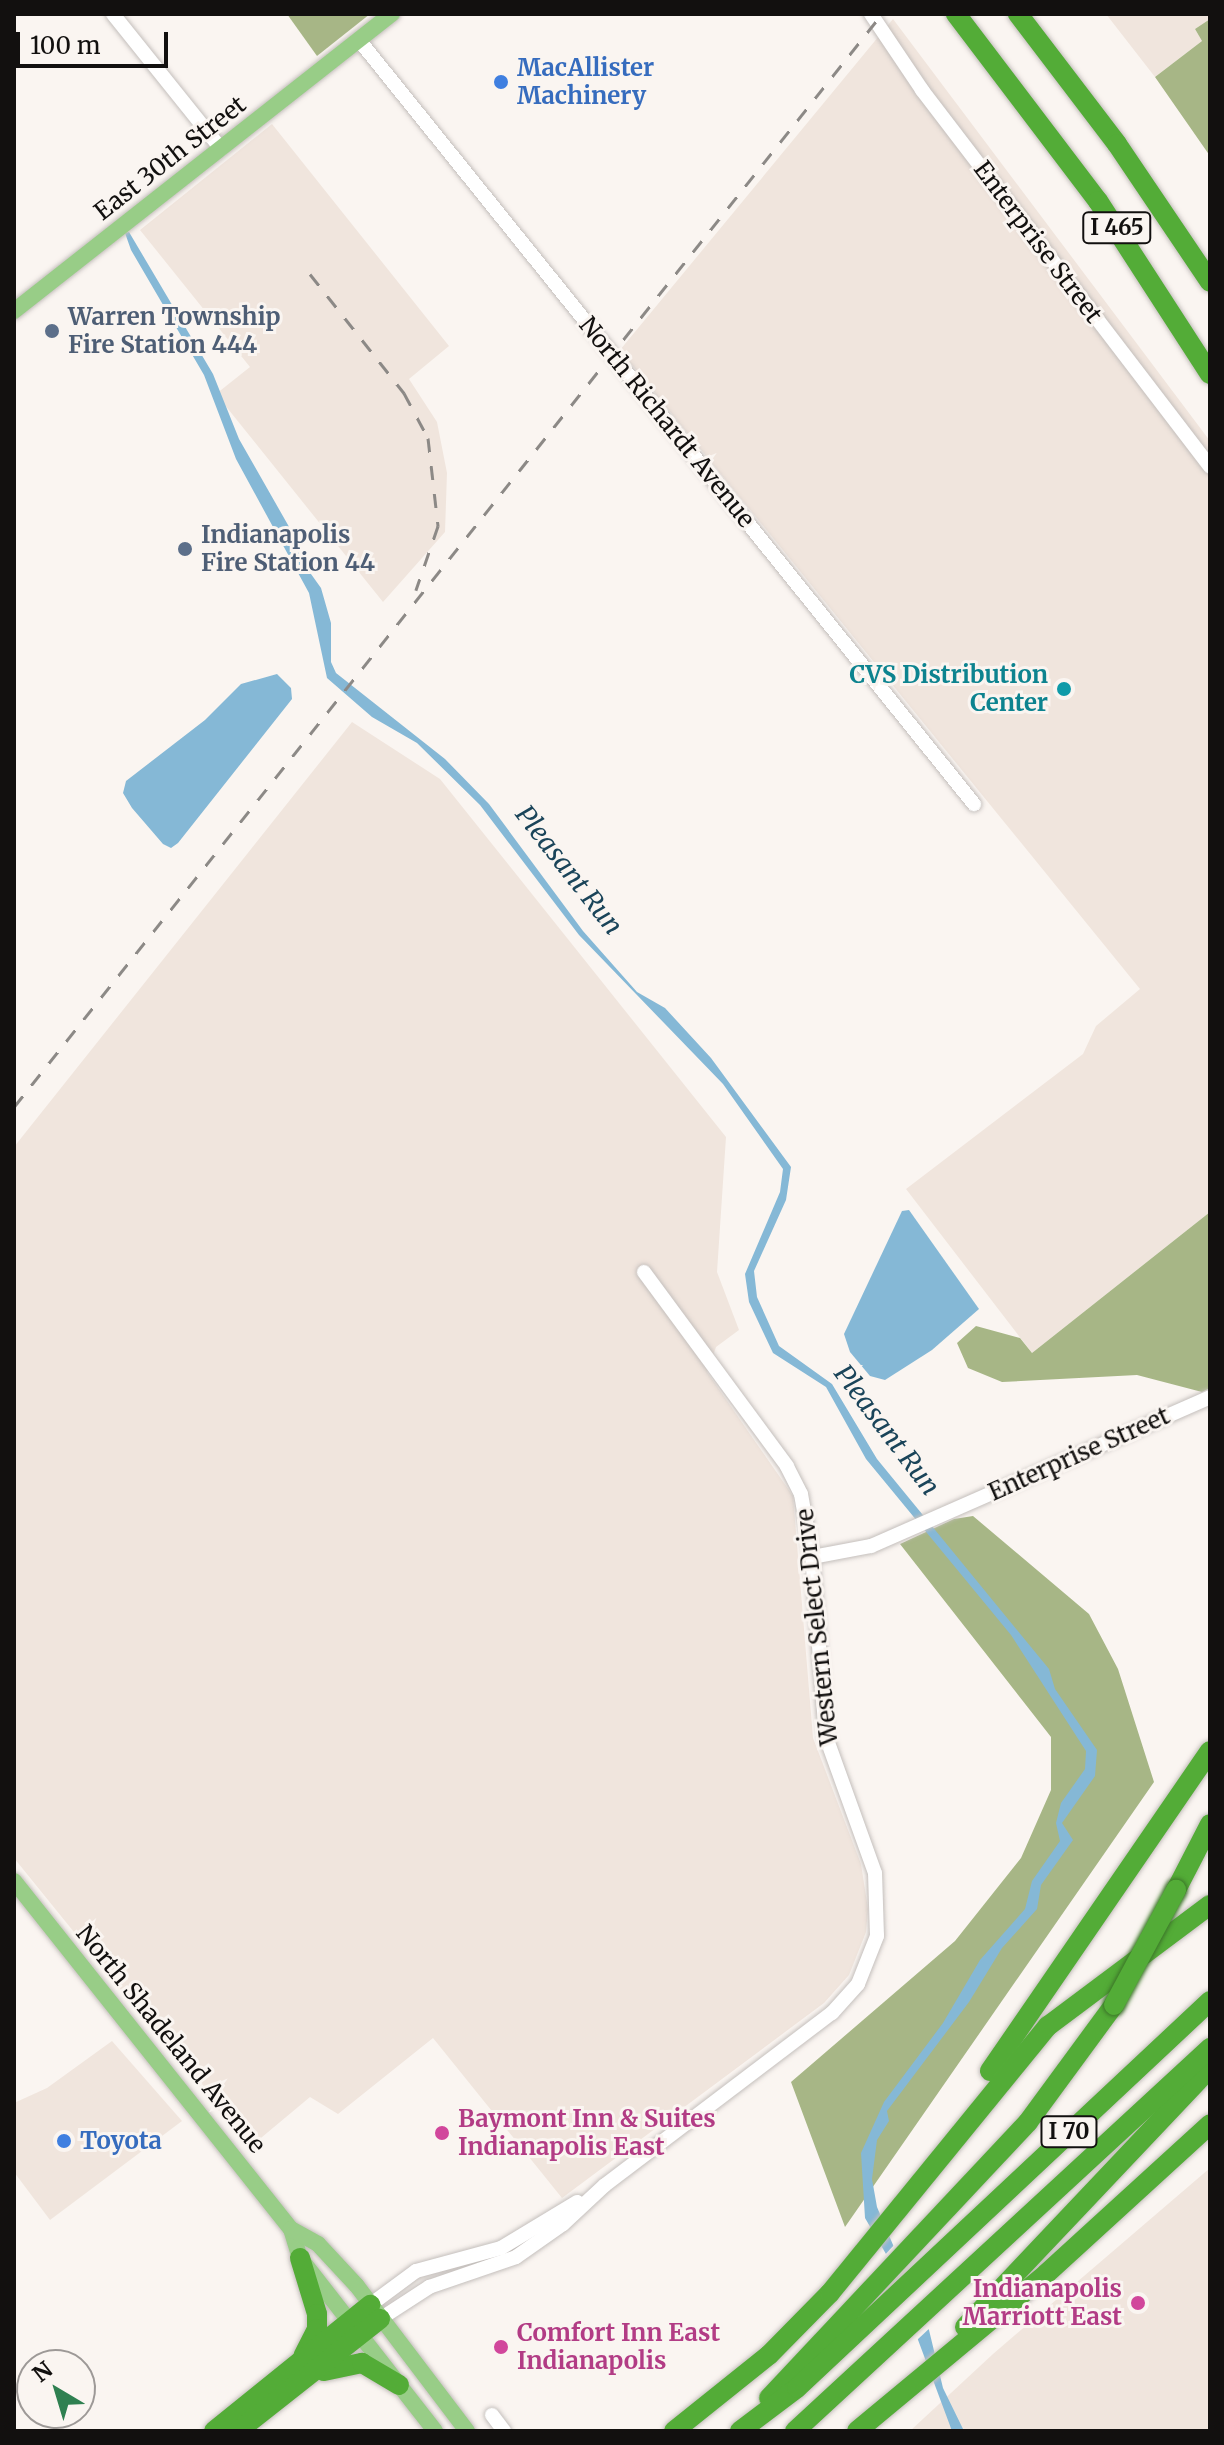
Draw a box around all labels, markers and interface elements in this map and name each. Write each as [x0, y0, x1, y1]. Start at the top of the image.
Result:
scale bar [20, 16, 172, 66]
text: 100 m [30, 30, 100, 61]
place label: MacAllister Machinery [517, 54, 654, 110]
marker: MacAllister Machinery [492, 73, 510, 91]
street label: East 30th Street [89, 90, 251, 226]
street label: Enterprise Street [968, 155, 1108, 329]
road number: I 465 [1081, 210, 1153, 246]
place label: Warren Township Fire Station 444 [68, 303, 281, 359]
street label: North Richardt Avenue [573, 311, 761, 533]
marker: Warren Township Fire Station 444 [43, 322, 61, 340]
place label: Indianapolis Fire Station 44 [201, 521, 375, 577]
marker: Indianapolis Fire Station 44 [176, 540, 194, 558]
place label: CVS Distribution Center [849, 661, 1048, 717]
marker: CVS Distribution Center [1055, 680, 1073, 698]
water label: Pleasant Run [509, 799, 629, 941]
water label: Pleasant Run [828, 1359, 946, 1501]
street label: Enterprise Street [984, 1401, 1174, 1507]
street label: Western Select Drive [790, 1507, 844, 1747]
street label: North Shadeland Avenue [70, 1919, 272, 2159]
place label: Baymont Inn & Suites Indianapolis East [458, 2105, 716, 2161]
road number: I 70 [1039, 2114, 1099, 2150]
marker: Baymont Inn & Suites Indianapolis East [433, 2124, 451, 2142]
place label: Toyota [80, 2127, 162, 2155]
marker: Toyota [55, 2132, 73, 2150]
place label: Indianapolis Marriott East [962, 2275, 1122, 2331]
marker: Indianapolis Marriott East [1129, 2294, 1147, 2312]
place label: Comfort Inn East Indianapolis [517, 2319, 720, 2375]
marker: Comfort Inn East Indianapolis [492, 2338, 510, 2356]
north arrow [16, 2349, 96, 2429]
text: N [27, 2355, 58, 2388]

